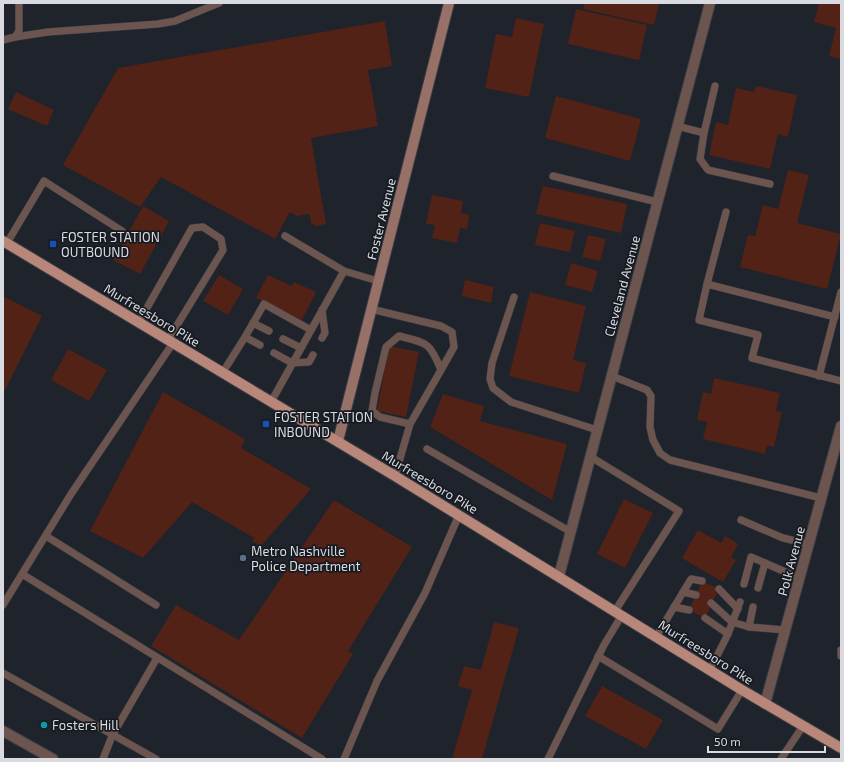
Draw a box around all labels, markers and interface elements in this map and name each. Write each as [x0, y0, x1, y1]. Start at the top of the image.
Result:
street label: Foster Avenue [363, 176, 399, 262]
place label: FOSTER STATION OUTBOUND [61, 229, 160, 260]
street label: Cleveland Avenue [601, 234, 643, 338]
marker: FOSTER STATION OUTBOUND [48, 239, 58, 249]
street label: Murfreesboro Pike [101, 280, 203, 350]
place label: FOSTER STATION INBOUND [274, 409, 373, 440]
marker: FOSTER STATION INBOUND [261, 419, 271, 429]
street label: Murfreesboro Pike [379, 447, 481, 517]
street label: Polk Avenue [774, 524, 808, 598]
place label: Metro Nashville Police Department [251, 543, 361, 574]
marker: Metro Nashville Police Department [238, 553, 248, 563]
street label: Murfreesboro Pike [656, 616, 756, 688]
place label: Fosters Hill [52, 717, 119, 733]
marker: Fosters Hill [39, 720, 49, 730]
scale bar [708, 728, 825, 754]
text: 50 m [714, 734, 741, 748]

